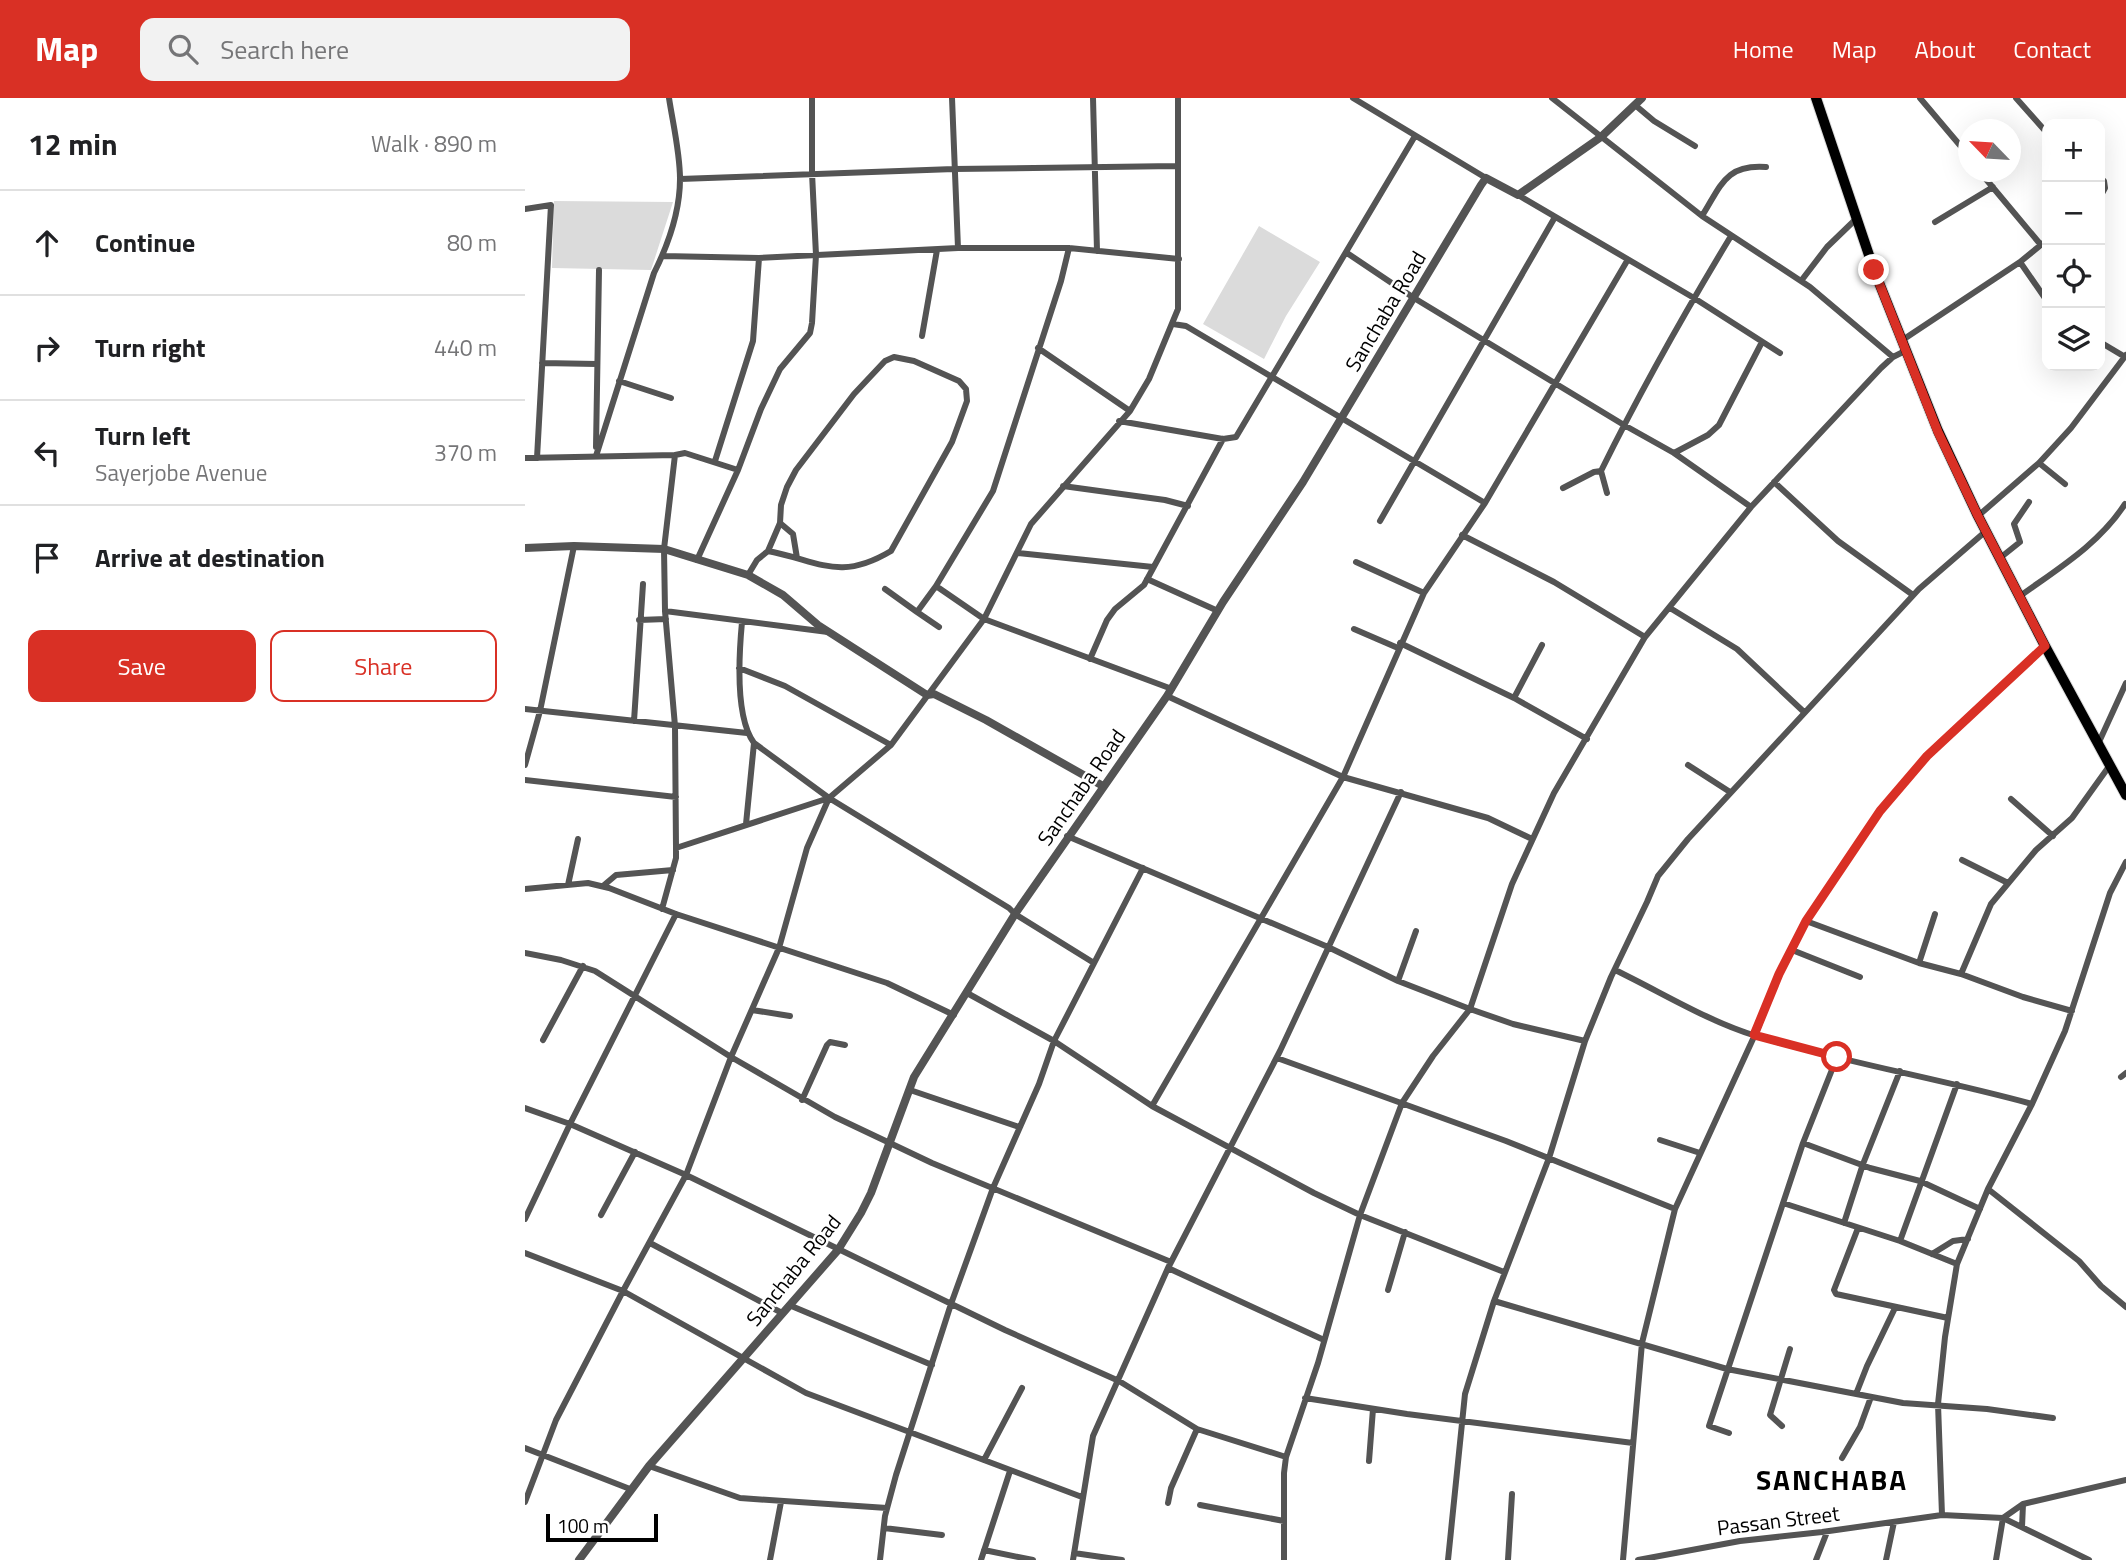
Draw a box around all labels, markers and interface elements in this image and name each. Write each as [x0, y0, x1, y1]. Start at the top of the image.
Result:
search box [140, 18, 630, 81]
text: Map [35, 24, 98, 74]
icon: search [164, 30, 202, 68]
text: Search here [220, 30, 349, 69]
text: Home [1733, 31, 1794, 67]
text: Map [1832, 31, 1877, 67]
text: About [1915, 31, 1975, 67]
text: Contact [2013, 31, 2091, 67]
north arrow [1958, 119, 2021, 182]
map controls [2042, 119, 2105, 371]
button: + [2042, 119, 2105, 182]
text: 12 min [28, 121, 118, 167]
text: Walk · 890 m [371, 126, 497, 161]
button: − [2042, 182, 2105, 245]
text: Continue [95, 223, 195, 262]
icon: ahead [28, 224, 66, 262]
text: 80 m [447, 225, 497, 260]
street label: Sanchaba Road [1336, 245, 1434, 377]
button: locate [2042, 245, 2105, 308]
route end [1858, 254, 1889, 285]
button: layers [2042, 308, 2105, 371]
text: Turn right [95, 328, 206, 367]
icon: right [28, 329, 66, 367]
text: 440 m [434, 330, 497, 365]
text: Turn left [95, 416, 190, 455]
icon: left [28, 434, 66, 472]
text: 370 m [434, 435, 497, 470]
text: Sayerjobe Avenue [95, 455, 267, 490]
text: Arrive at destination [95, 538, 325, 577]
icon: arrive [28, 539, 66, 577]
button: Save [28, 630, 256, 702]
button: Share [270, 630, 497, 702]
street label: Sanchaba Road [1029, 722, 1133, 852]
route start [1821, 1041, 1852, 1072]
street label: Sanchaba Road [738, 1207, 848, 1333]
district label: SANCHABA [1756, 1458, 1908, 1501]
street label: Passan Street [1715, 1497, 1842, 1543]
scale bar [546, 1511, 658, 1543]
text: 100 m [557, 1511, 609, 1540]

